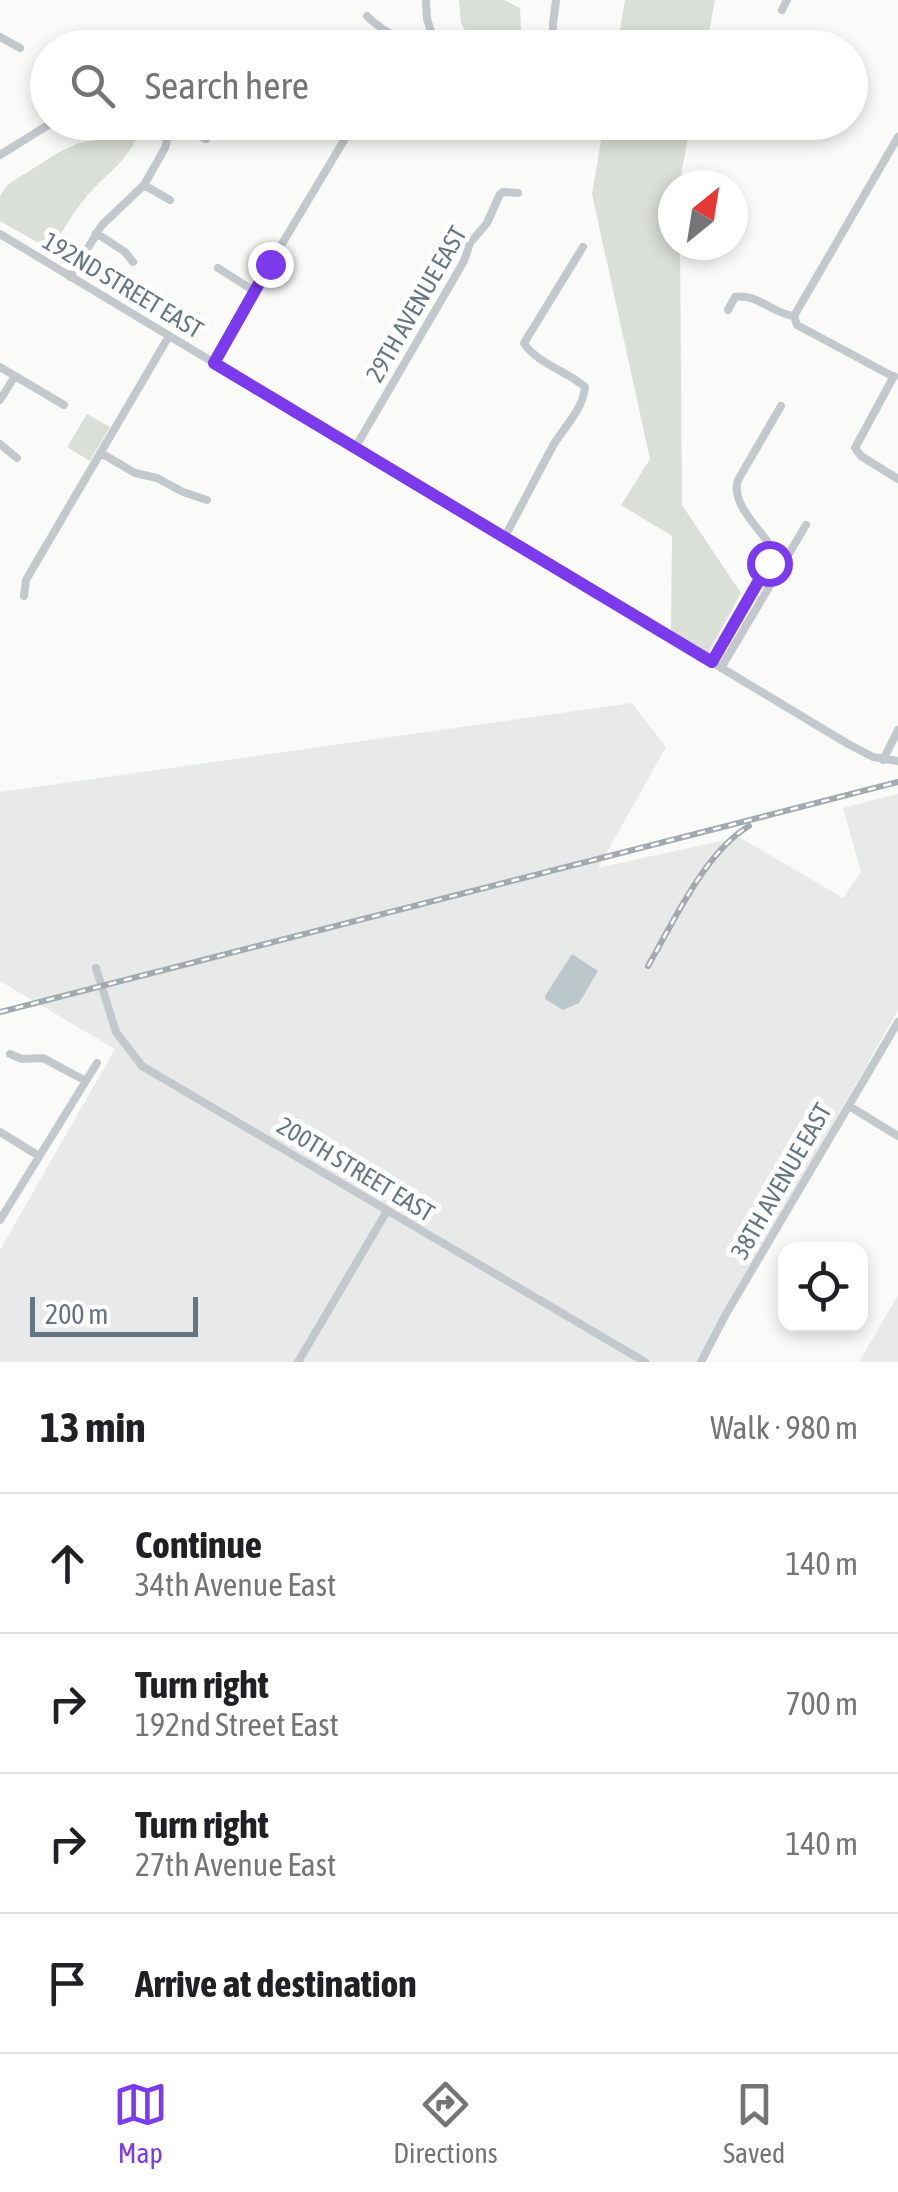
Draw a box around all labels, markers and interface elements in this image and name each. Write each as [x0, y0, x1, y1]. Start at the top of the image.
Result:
search box [30, 30, 868, 140]
icon: search [65, 58, 120, 113]
text: Search here [145, 64, 309, 107]
north arrow [658, 170, 748, 260]
street label: 29TH AVENUE EAST [360, 221, 472, 387]
street label: 192ND STREET EAST [38, 226, 208, 344]
route end [248, 242, 294, 288]
route start [747, 541, 793, 587]
street label: 38TH AVENUE EAST [725, 1098, 837, 1264]
street label: 200TH STREET EAST [272, 1111, 440, 1227]
map controls [778, 1242, 868, 1332]
button: locate [778, 1242, 868, 1332]
scale bar [30, 1292, 198, 1336]
text: 200 m [45, 1298, 108, 1330]
text: 13 min [40, 1403, 146, 1451]
text: Walk · 980 m [710, 1409, 858, 1446]
text: Continue [135, 1523, 262, 1566]
icon: ahead [40, 1536, 95, 1591]
text: 140 m [785, 1545, 858, 1582]
text: 34th Avenue East [135, 1566, 336, 1603]
text: Turn right [135, 1663, 269, 1706]
icon: right [40, 1676, 95, 1731]
text: 700 m [785, 1685, 858, 1722]
text: 192nd Street East [135, 1706, 339, 1743]
text: Turn right [135, 1803, 269, 1846]
icon: right [40, 1816, 95, 1871]
text: 140 m [785, 1825, 858, 1862]
text: 27th Avenue East [135, 1846, 336, 1883]
icon: arrive [40, 1956, 95, 2011]
text: Arrive at destination [135, 1962, 417, 2005]
tab: Map [113, 2077, 168, 2169]
tab: Directions [393, 2077, 498, 2169]
tab: Saved [723, 2077, 785, 2169]

